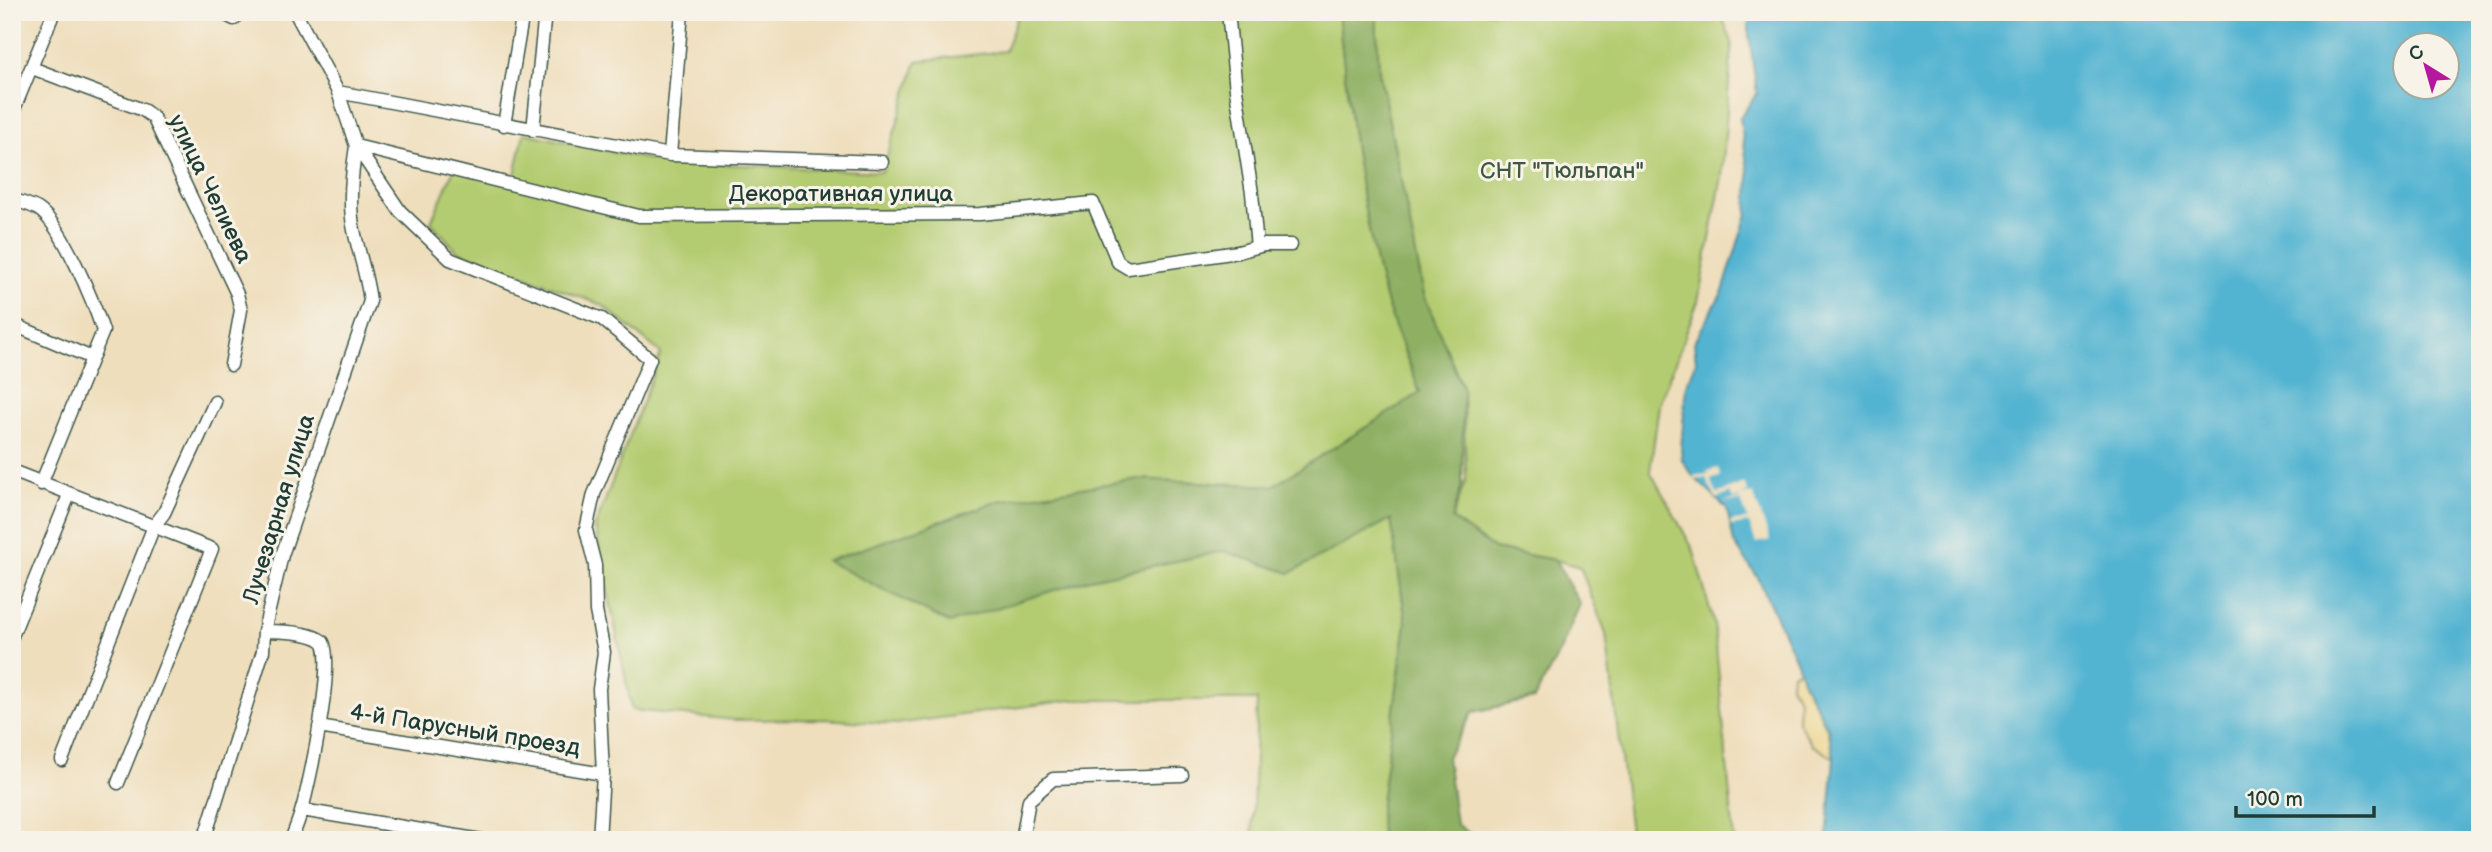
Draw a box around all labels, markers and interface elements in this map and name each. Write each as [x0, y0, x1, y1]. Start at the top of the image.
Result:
north arrow [2390, 32, 2460, 102]
text: С [2404, 40, 2429, 67]
street label: улица Челиева [162, 110, 258, 268]
park label: СНТ "Тюльпан" [1480, 157, 1644, 185]
street label: Декоративная улица [729, 180, 954, 208]
street label: Лучезарная улица [237, 410, 321, 608]
street label: 4-й Парусный проезд [348, 698, 582, 762]
scale bar [2236, 775, 2375, 819]
text: 100 m [2247, 787, 2303, 812]

